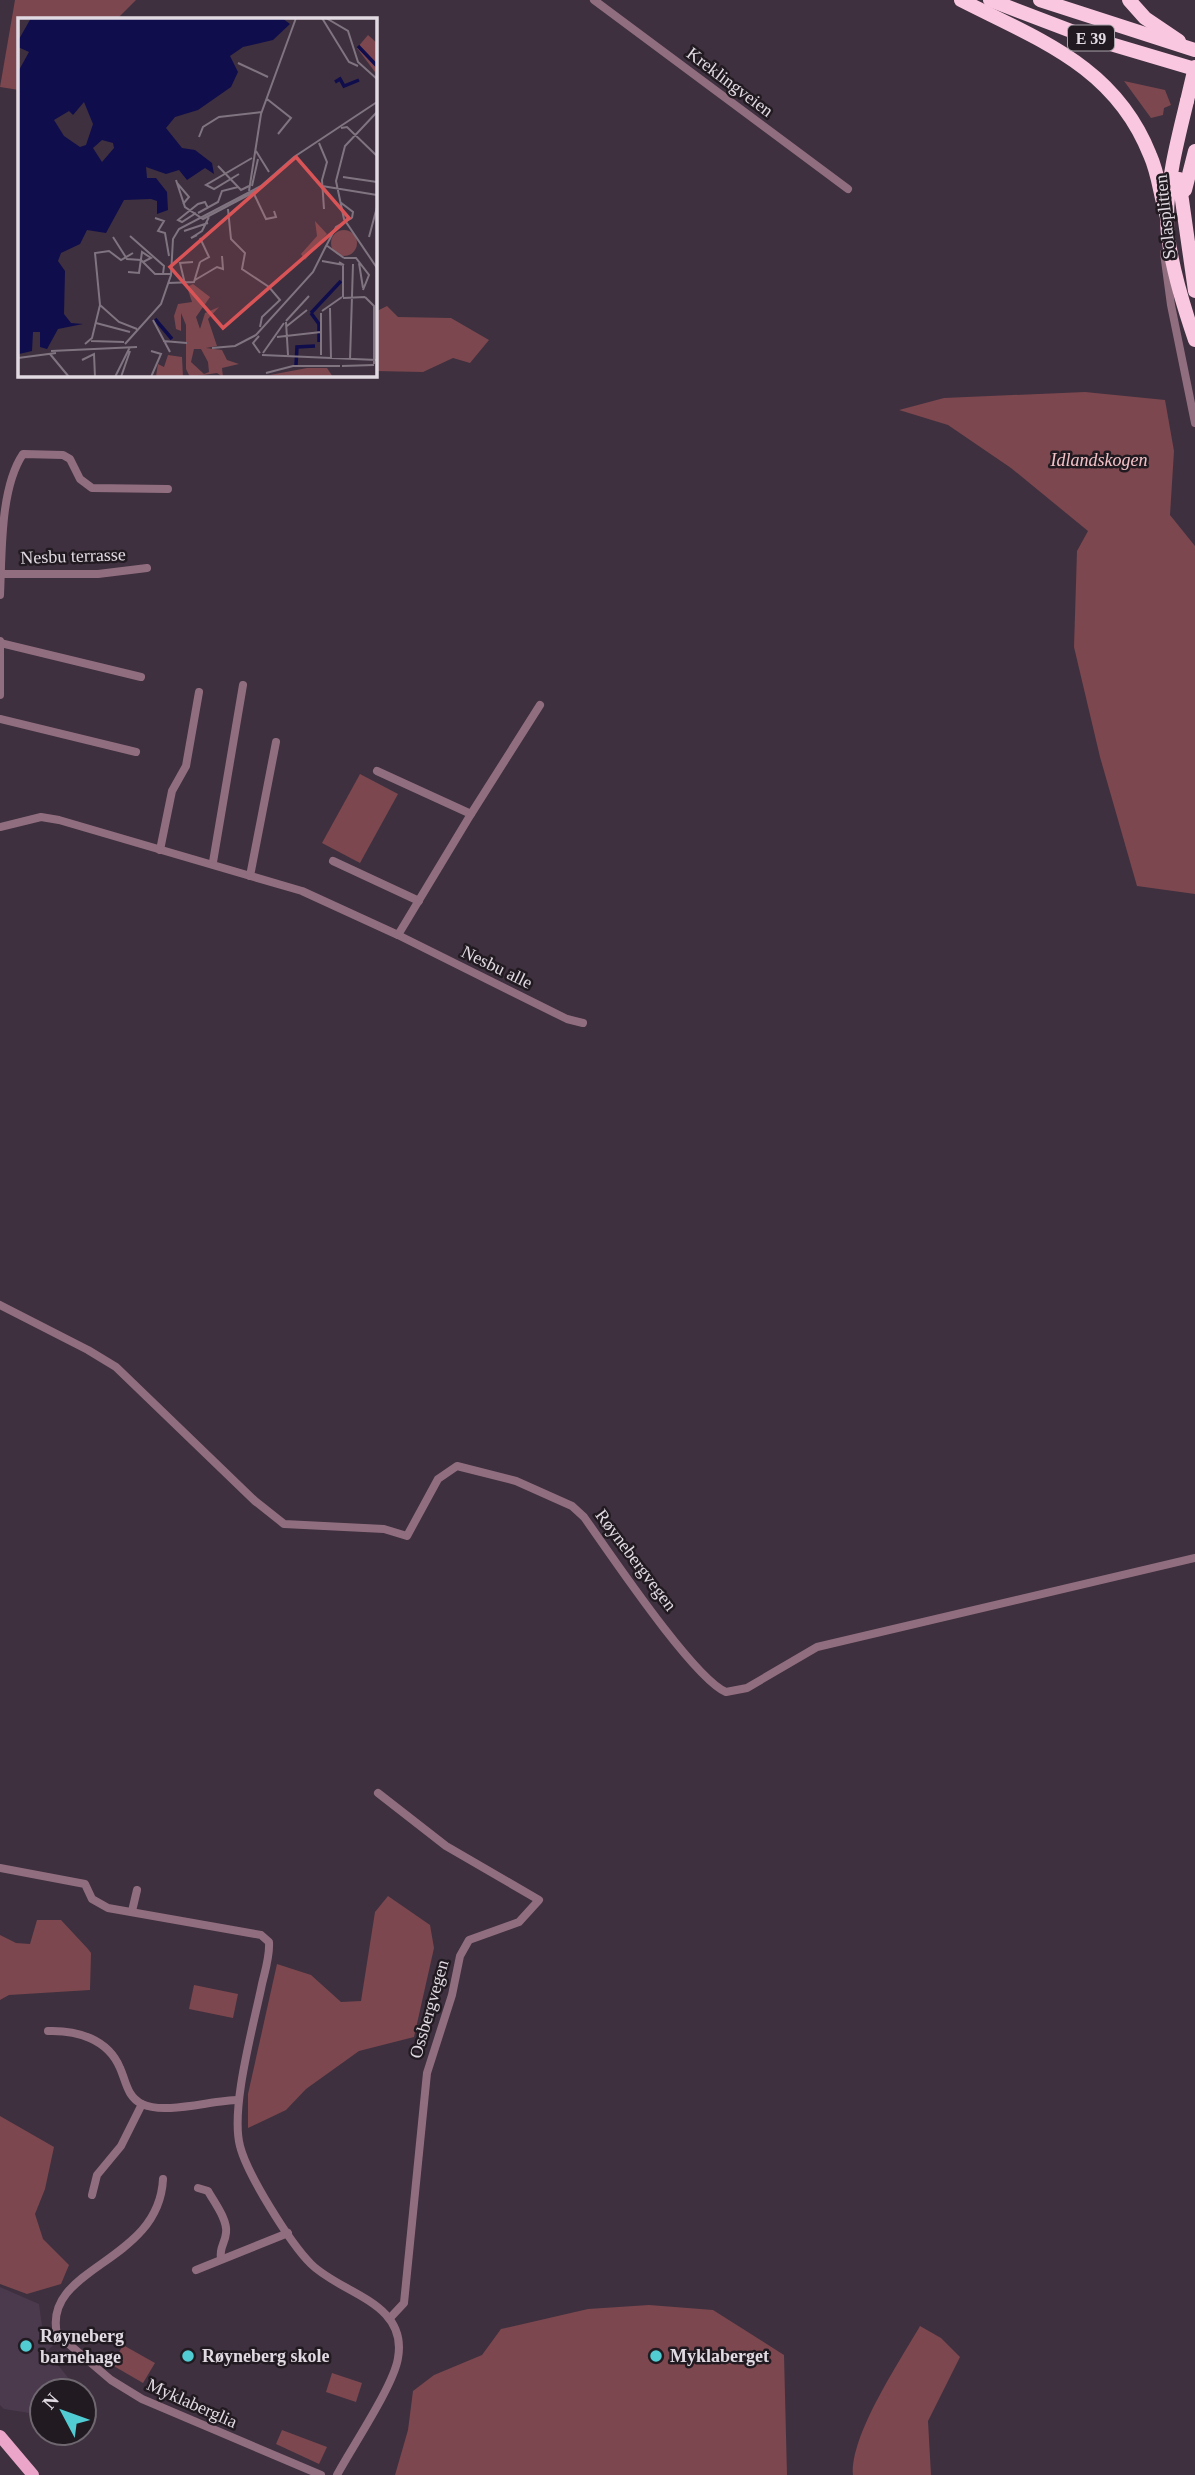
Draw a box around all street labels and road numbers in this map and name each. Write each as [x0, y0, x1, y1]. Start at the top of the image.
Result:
road number: E 39 [1068, 26, 1114, 50]
street label: Kreklingveien [683, 43, 777, 121]
street label: Solasplitten [1151, 174, 1179, 260]
street label: Nesbu terrasse [20, 544, 126, 568]
street label: Nesbu alle [458, 941, 536, 993]
street label: Røynebergvegen [591, 1505, 681, 1615]
street label: Ossbergvegen [405, 1957, 453, 2061]
street label: Myklaberglia [144, 2374, 240, 2432]

